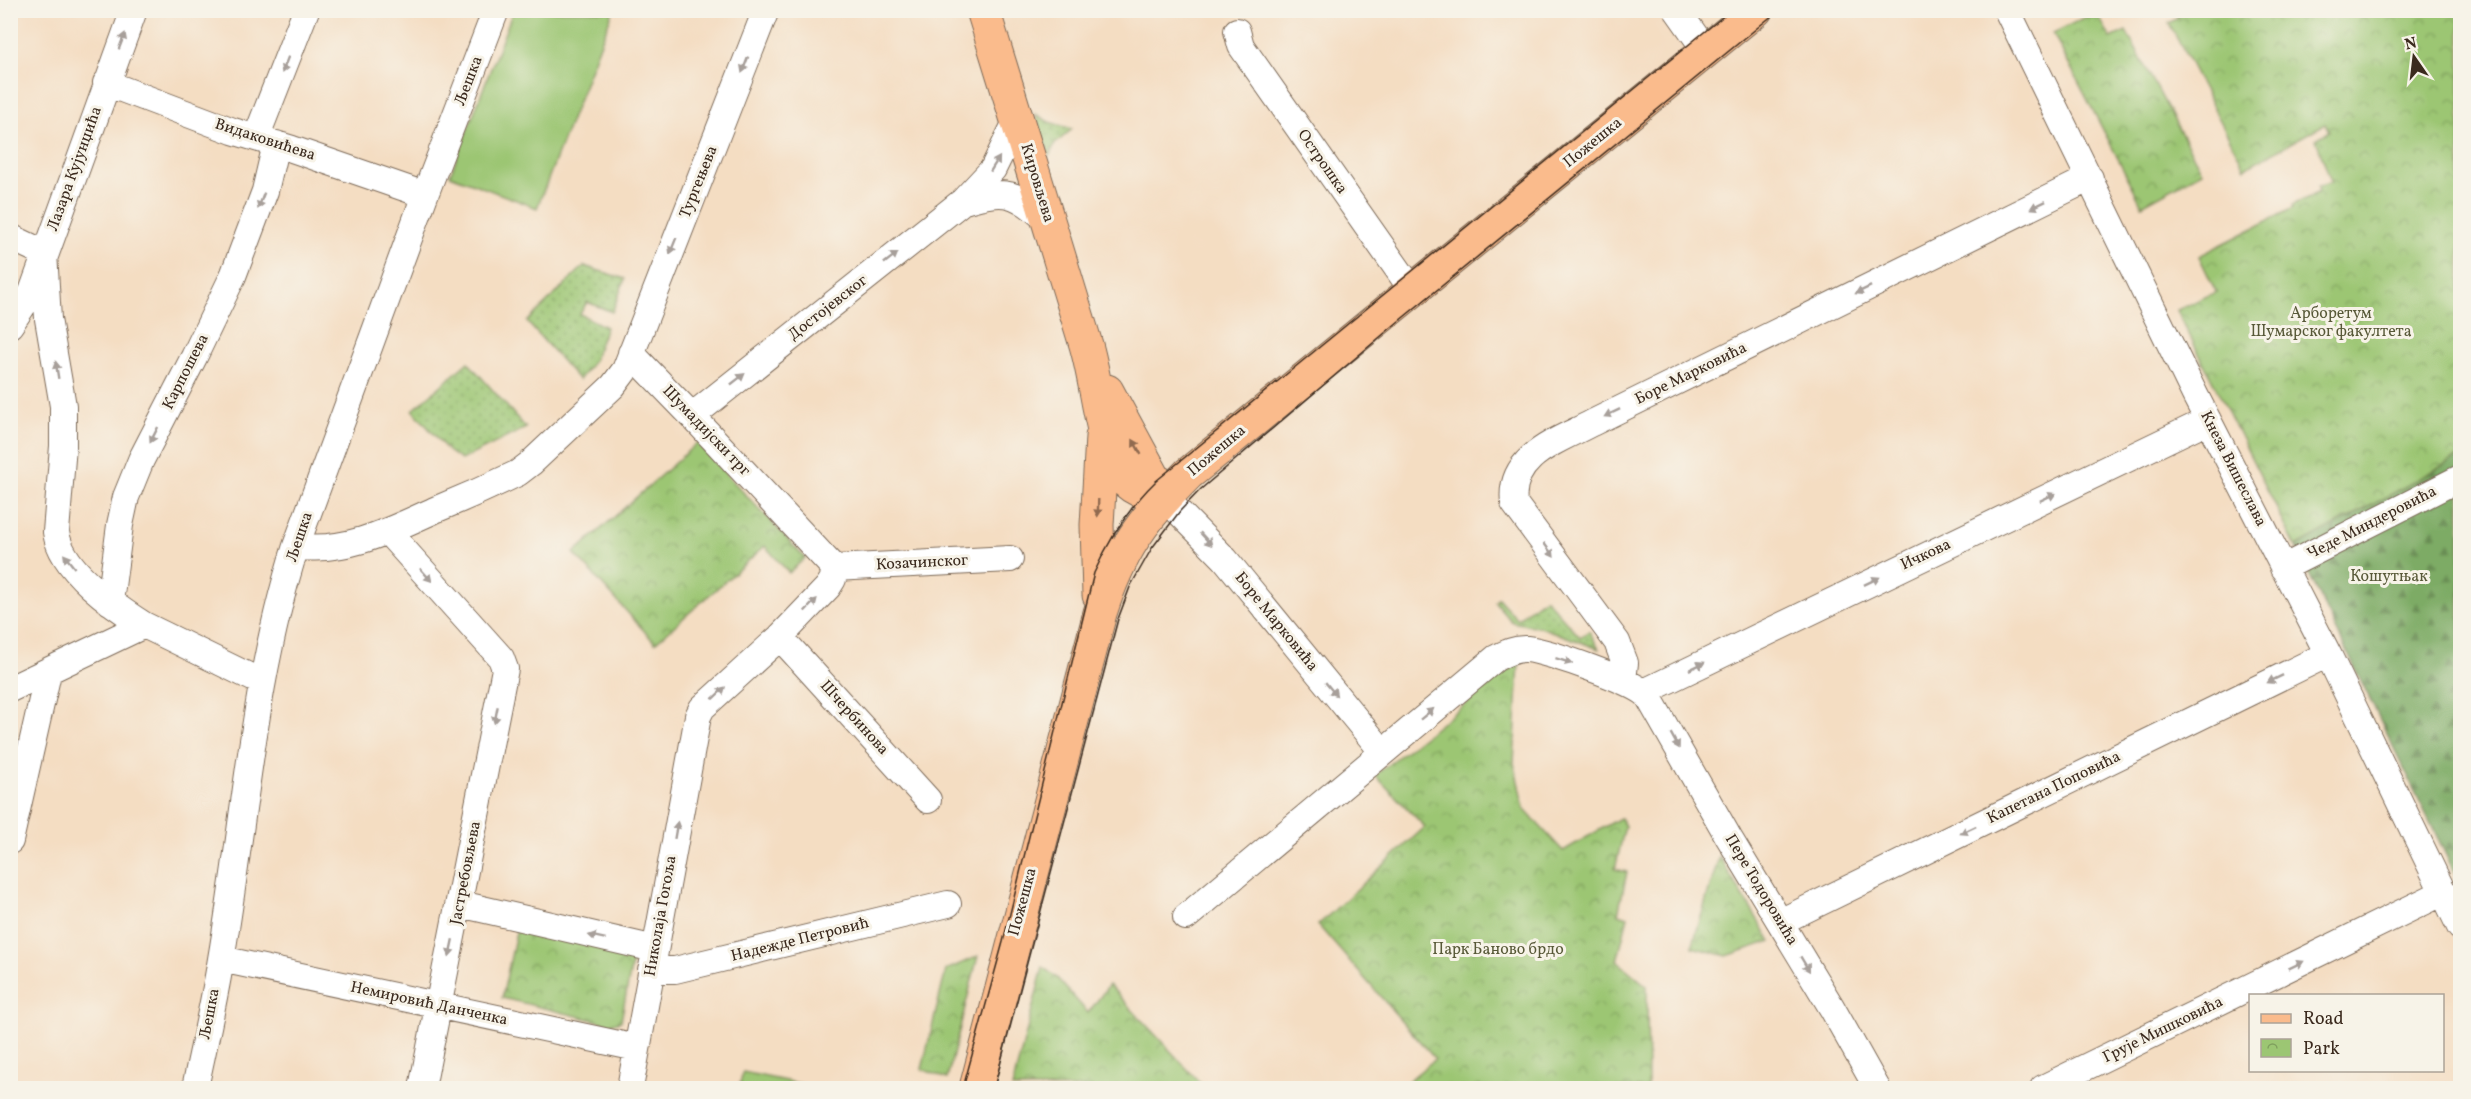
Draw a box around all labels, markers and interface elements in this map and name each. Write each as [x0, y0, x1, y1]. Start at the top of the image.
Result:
north arrow [2384, 27, 2444, 87]
one-way arrow [118, 31, 128, 49]
text: N [2403, 32, 2420, 56]
street label: Љешка [449, 53, 489, 109]
one-way arrow [279, 56, 289, 74]
one-way arrow [740, 56, 750, 74]
street label: Лазара Кујунџића [42, 103, 108, 235]
street label: Пожешка [1559, 112, 1627, 174]
street label: Видаковићева [212, 113, 318, 167]
street label: Острошка [1292, 125, 1352, 199]
street label: Кировљева [1015, 141, 1059, 225]
street label: Тургењева [674, 142, 724, 222]
one-way arrow [990, 156, 1001, 172]
one-way arrow [256, 192, 266, 210]
one-way arrow [2030, 200, 2047, 209]
one-way arrow [668, 237, 677, 255]
one-way arrow [883, 251, 899, 264]
street label: Достојевског [784, 270, 872, 346]
one-way arrow [1854, 285, 1872, 295]
park label: Арборетум Шумарског факултета [2250, 303, 2412, 343]
street label: Карпошева [158, 330, 214, 414]
street label: Боре Марковића [1631, 337, 1751, 411]
one-way arrow [52, 361, 61, 380]
one-way arrow [730, 373, 746, 386]
street label: Шумадијски трг [657, 381, 755, 481]
one-way arrow [1604, 408, 1621, 418]
street label: Кнеза Вишеслава [2194, 408, 2272, 531]
street label: Пожешка [1183, 420, 1251, 482]
one-way arrow [150, 426, 160, 444]
one-way arrow [1132, 438, 1142, 455]
street label: Чеде Миндеровића [2303, 481, 2441, 565]
one-way arrow [2040, 492, 2057, 501]
one-way arrow [1093, 499, 1103, 518]
street label: Љешка [281, 509, 319, 565]
one-way arrow [1199, 531, 1212, 546]
street label: Ичкова [1897, 534, 1955, 576]
one-way arrow [1543, 542, 1555, 558]
street label: Козачинског [875, 550, 969, 576]
one-way arrow [62, 553, 75, 569]
park label: Кошутњак [2350, 566, 2428, 588]
one-way arrow [419, 567, 432, 582]
street label: Боре Марковића [1229, 568, 1323, 676]
one-way arrow [1864, 576, 1881, 585]
one-way arrow [804, 597, 818, 612]
one-way arrow [1555, 656, 1573, 666]
one-way arrow [1689, 661, 1706, 671]
one-way arrow [2266, 674, 2284, 684]
street label: Шчербинова [814, 676, 894, 760]
one-way arrow [1324, 681, 1337, 697]
one-way arrow [711, 687, 725, 701]
one-way arrow [491, 706, 500, 725]
one-way arrow [1419, 708, 1434, 721]
one-way arrow [1670, 733, 1680, 750]
street label: Капетана Поповића [1984, 746, 2125, 830]
street label: Јастребовљева [445, 819, 487, 927]
one-way arrow [672, 820, 681, 839]
one-way arrow [1959, 825, 1976, 835]
street label: Пере Тодоровића [1719, 830, 1803, 950]
street label: Николаја Гогоља [640, 854, 682, 978]
street label: Пожешка [1003, 865, 1043, 939]
street label: Надежде Петровић [729, 912, 871, 968]
one-way arrow [588, 932, 607, 941]
one-way arrow [446, 938, 455, 957]
park label: Парк Баново брдо [1432, 939, 1564, 961]
one-way arrow [1800, 956, 1811, 972]
one-way arrow [2287, 960, 2304, 969]
street label: Немировић Данченка [348, 977, 510, 1031]
street label: Љешка [194, 987, 226, 1041]
street label: Грује Мишковића [2099, 991, 2227, 1069]
legend [2249, 994, 2444, 1072]
text: Road [2303, 1007, 2344, 1032]
text: Park [2303, 1037, 2340, 1062]

